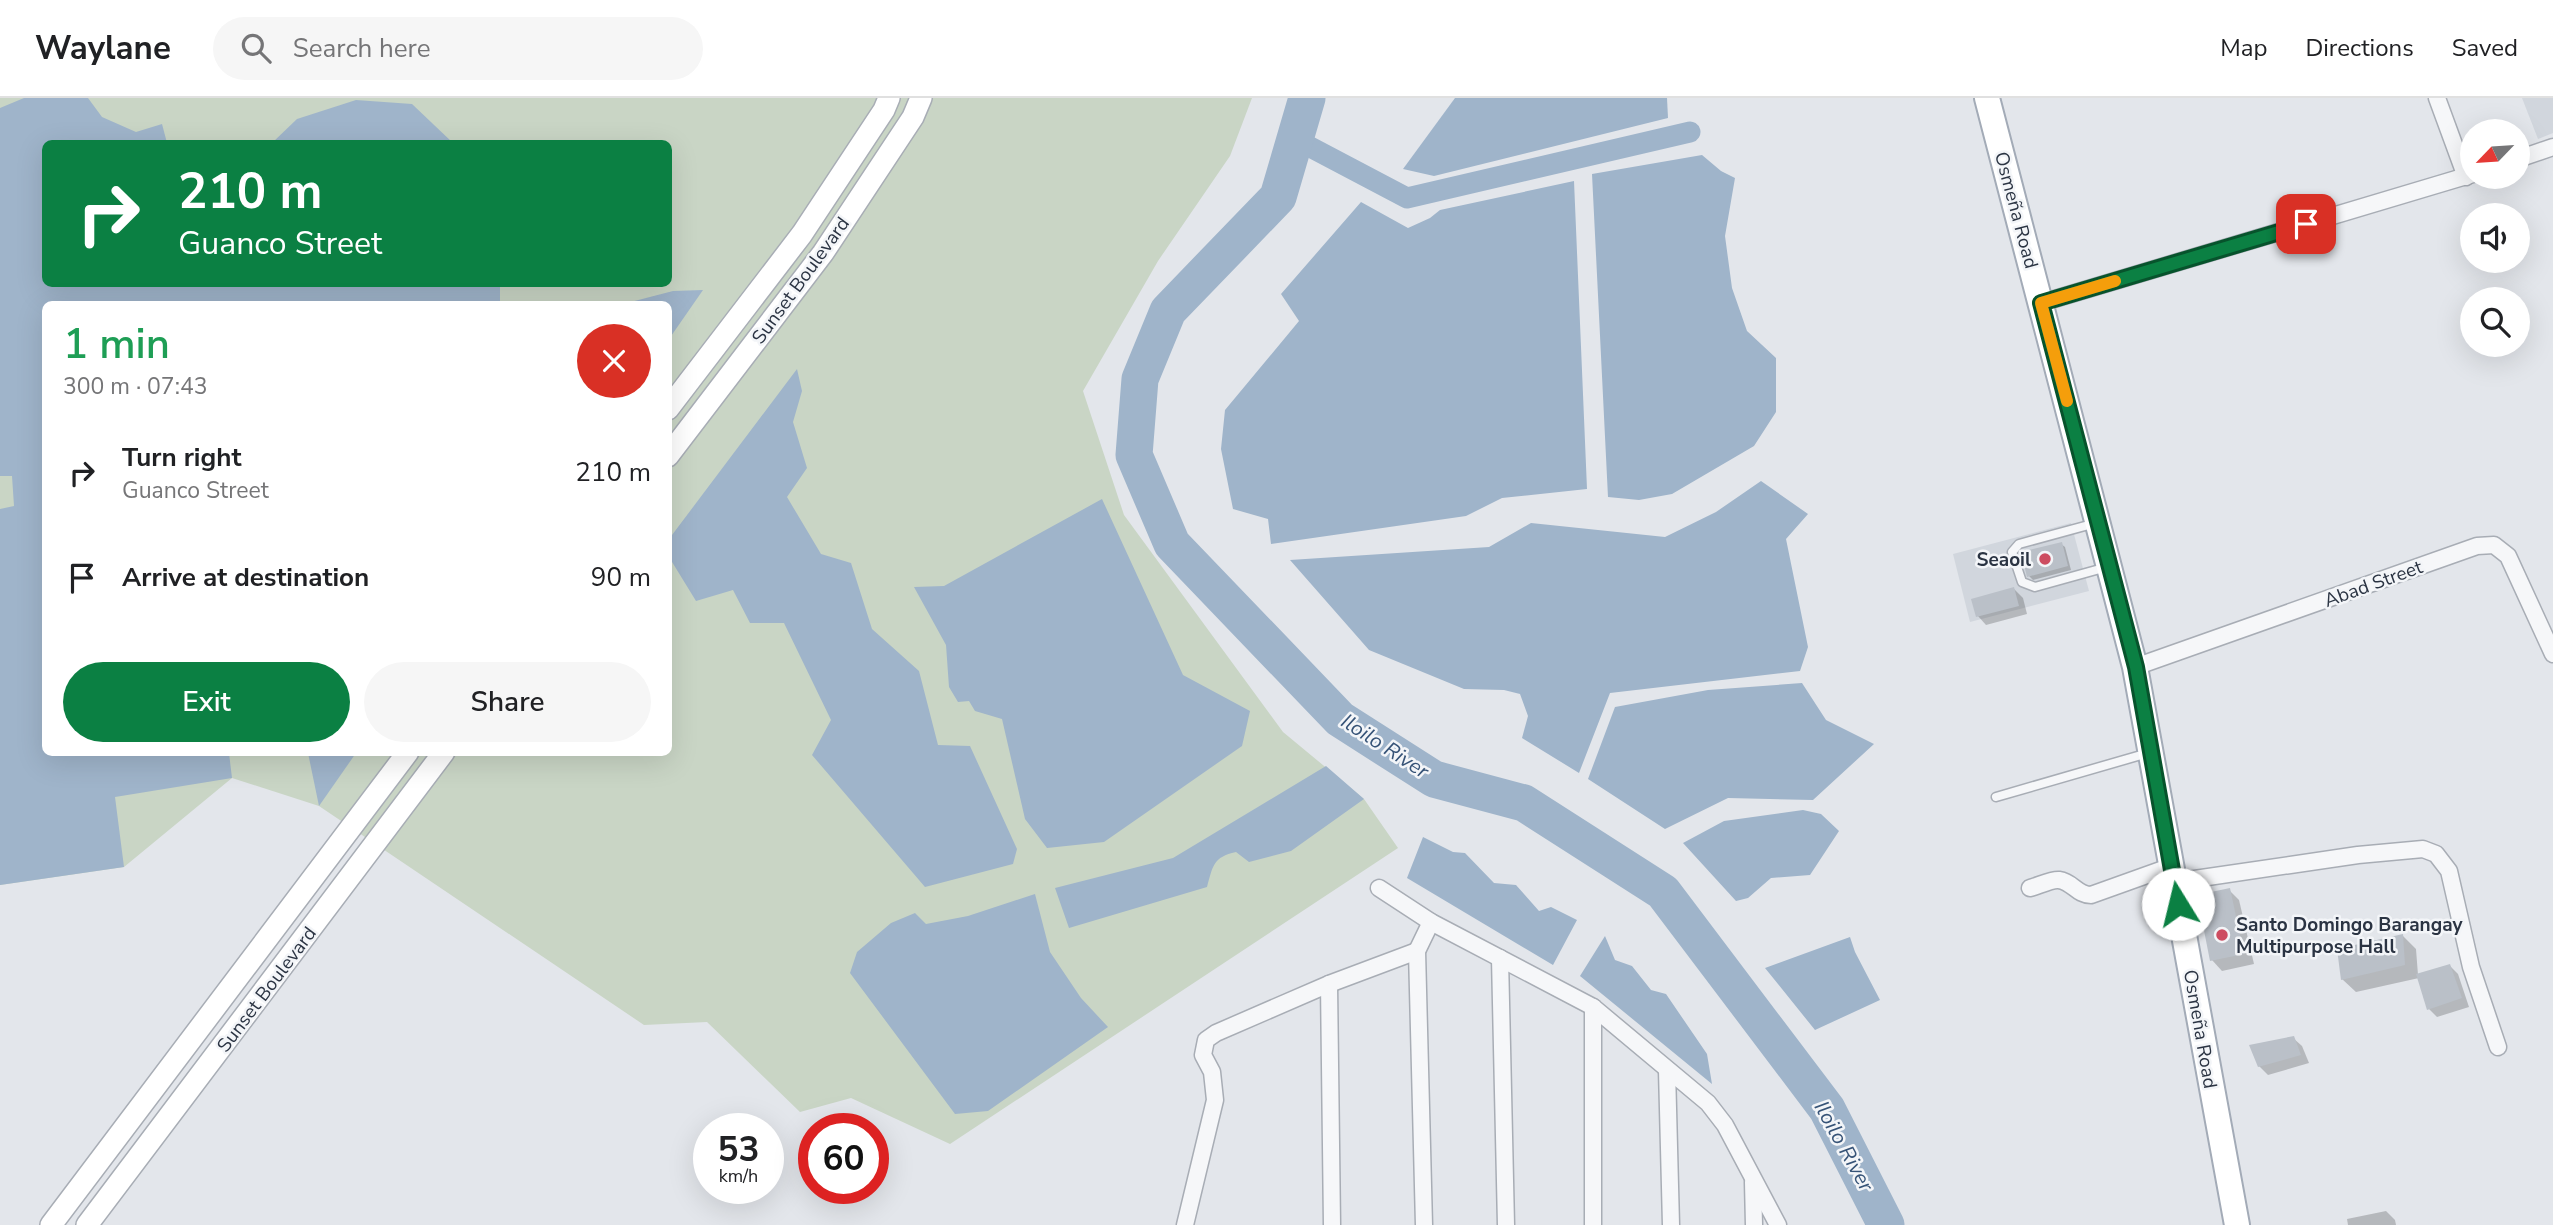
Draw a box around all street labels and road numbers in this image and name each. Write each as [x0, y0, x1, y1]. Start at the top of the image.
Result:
street label: Osmeña Road [1988, 149, 2044, 272]
street label: Sunset Boulevard [746, 212, 856, 349]
street label: Abad Street [2321, 554, 2426, 614]
street label: Sunset Boulevard [211, 922, 323, 1058]
street label: Osmeña Road [2177, 968, 2223, 1091]

